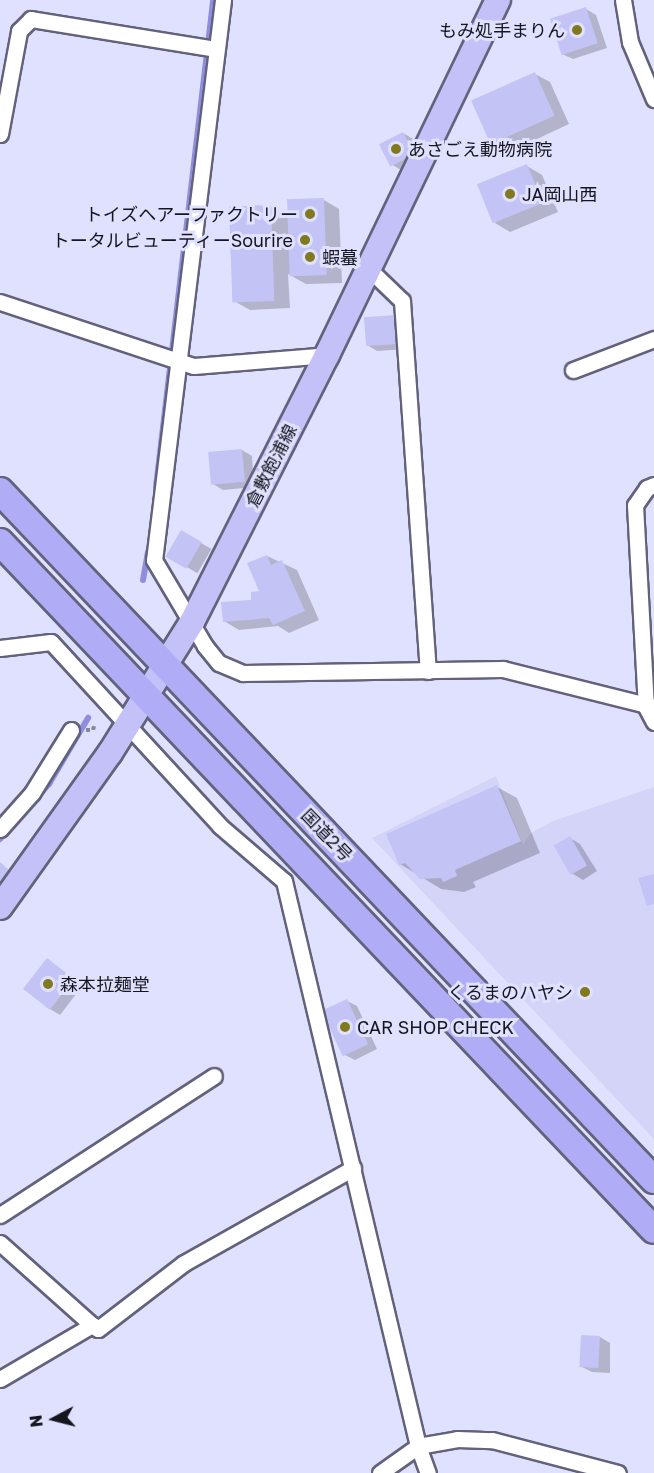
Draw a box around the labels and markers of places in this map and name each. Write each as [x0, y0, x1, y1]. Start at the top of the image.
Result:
place label: もみ処手まりん [439, 19, 565, 41]
marker: もみ処手まりん [570, 23, 584, 37]
place label: あさごえ動物病院 [408, 138, 552, 160]
marker: あさごえ動物病院 [389, 142, 403, 156]
place label: JA岡山西 [522, 183, 598, 205]
marker: JA岡山西 [503, 187, 517, 201]
place label: トイズヘアーファクトリー [83, 203, 298, 225]
marker: トイズヘアーファクトリー [303, 207, 317, 221]
place label: トータルビューティーSourire [51, 229, 293, 251]
marker: トータルビューティーSourire [298, 233, 312, 247]
place label: 蝦蟇 [322, 246, 358, 268]
marker: 蝦蟇 [303, 250, 317, 264]
place label: 森本拉麺堂 [60, 973, 150, 995]
marker: 森本拉麺堂 [41, 977, 55, 991]
place label: くるまのハヤシ [447, 981, 573, 1003]
marker: くるまのハヤシ [578, 985, 592, 999]
place label: CAR SHOP CHECK [357, 1016, 514, 1038]
marker: CAR SHOP CHECK [338, 1020, 352, 1034]

